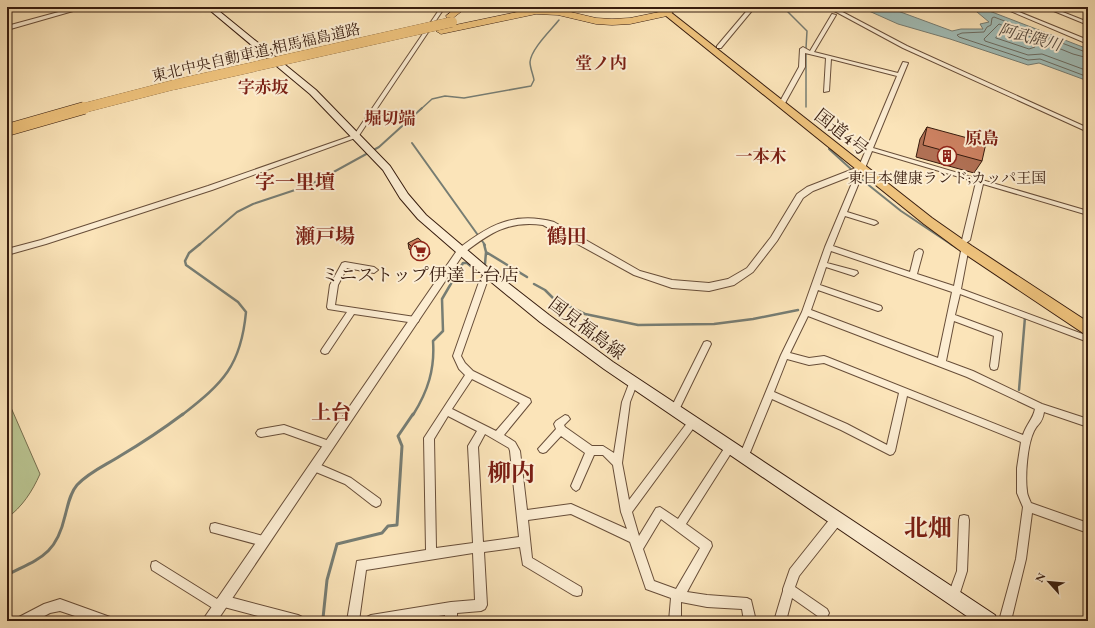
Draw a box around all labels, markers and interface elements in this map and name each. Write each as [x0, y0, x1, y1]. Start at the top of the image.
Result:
street label: 東北中央自動車道;相馬福島道路 [150, 19, 362, 85]
water label: 阿武隈川 [996, 19, 1066, 56]
district label: 堂ノ内 [576, 52, 627, 74]
district label: 字赤坂 [238, 76, 289, 98]
street label: 国道4号 [810, 104, 874, 160]
district label: 堀切端 [365, 107, 416, 129]
district label: 原島 [965, 127, 999, 149]
district label: 一本木 [736, 145, 787, 167]
building icon: 東日本健康ランド;カッパ王国 [936, 145, 958, 167]
place label: 東日本健康ランド;カッパ王国 [848, 168, 1046, 187]
district label: 字一里壇 [255, 169, 335, 195]
district label: 瀬戸場 [295, 223, 355, 249]
district label: 鶴田 [547, 223, 587, 249]
supermarket icon: ミニストップ伊達上台店 [409, 240, 431, 262]
place label: ミニストップ伊達上台店 [321, 263, 519, 286]
street label: 国見福島線 [544, 292, 630, 364]
district label: 上台 [311, 399, 351, 425]
district label: 柳内 [487, 457, 535, 488]
district label: 北畑 [904, 512, 952, 543]
north arrow [1029, 562, 1069, 602]
text: N [1032, 570, 1048, 585]

